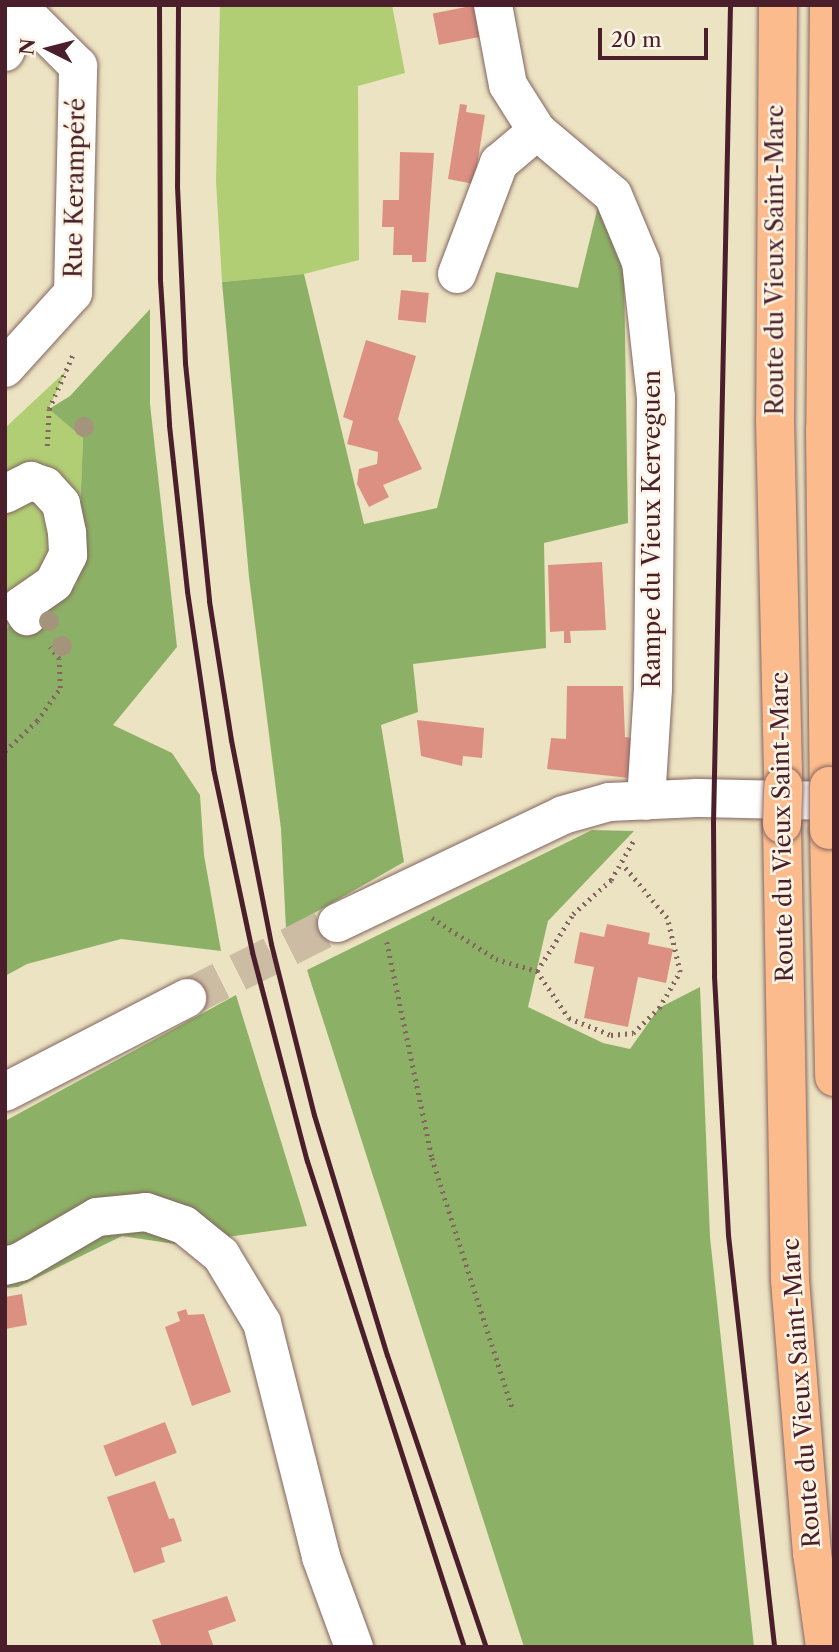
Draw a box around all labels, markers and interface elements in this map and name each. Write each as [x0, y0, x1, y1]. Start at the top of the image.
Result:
north arrow [14, 14, 84, 84]
scale bar [601, 14, 711, 58]
text: 20 m [611, 27, 662, 52]
text: N [15, 37, 40, 56]
street label: Rue Kerampéré [59, 98, 91, 278]
street label: Route du Vieux Saint-Marc [761, 104, 789, 416]
street label: Rampe du Vieux Kerveguen [638, 369, 666, 689]
street label: Route du Vieux Saint-Marc [765, 671, 799, 983]
street label: Route du Vieux Saint-Marc [776, 1236, 826, 1550]

